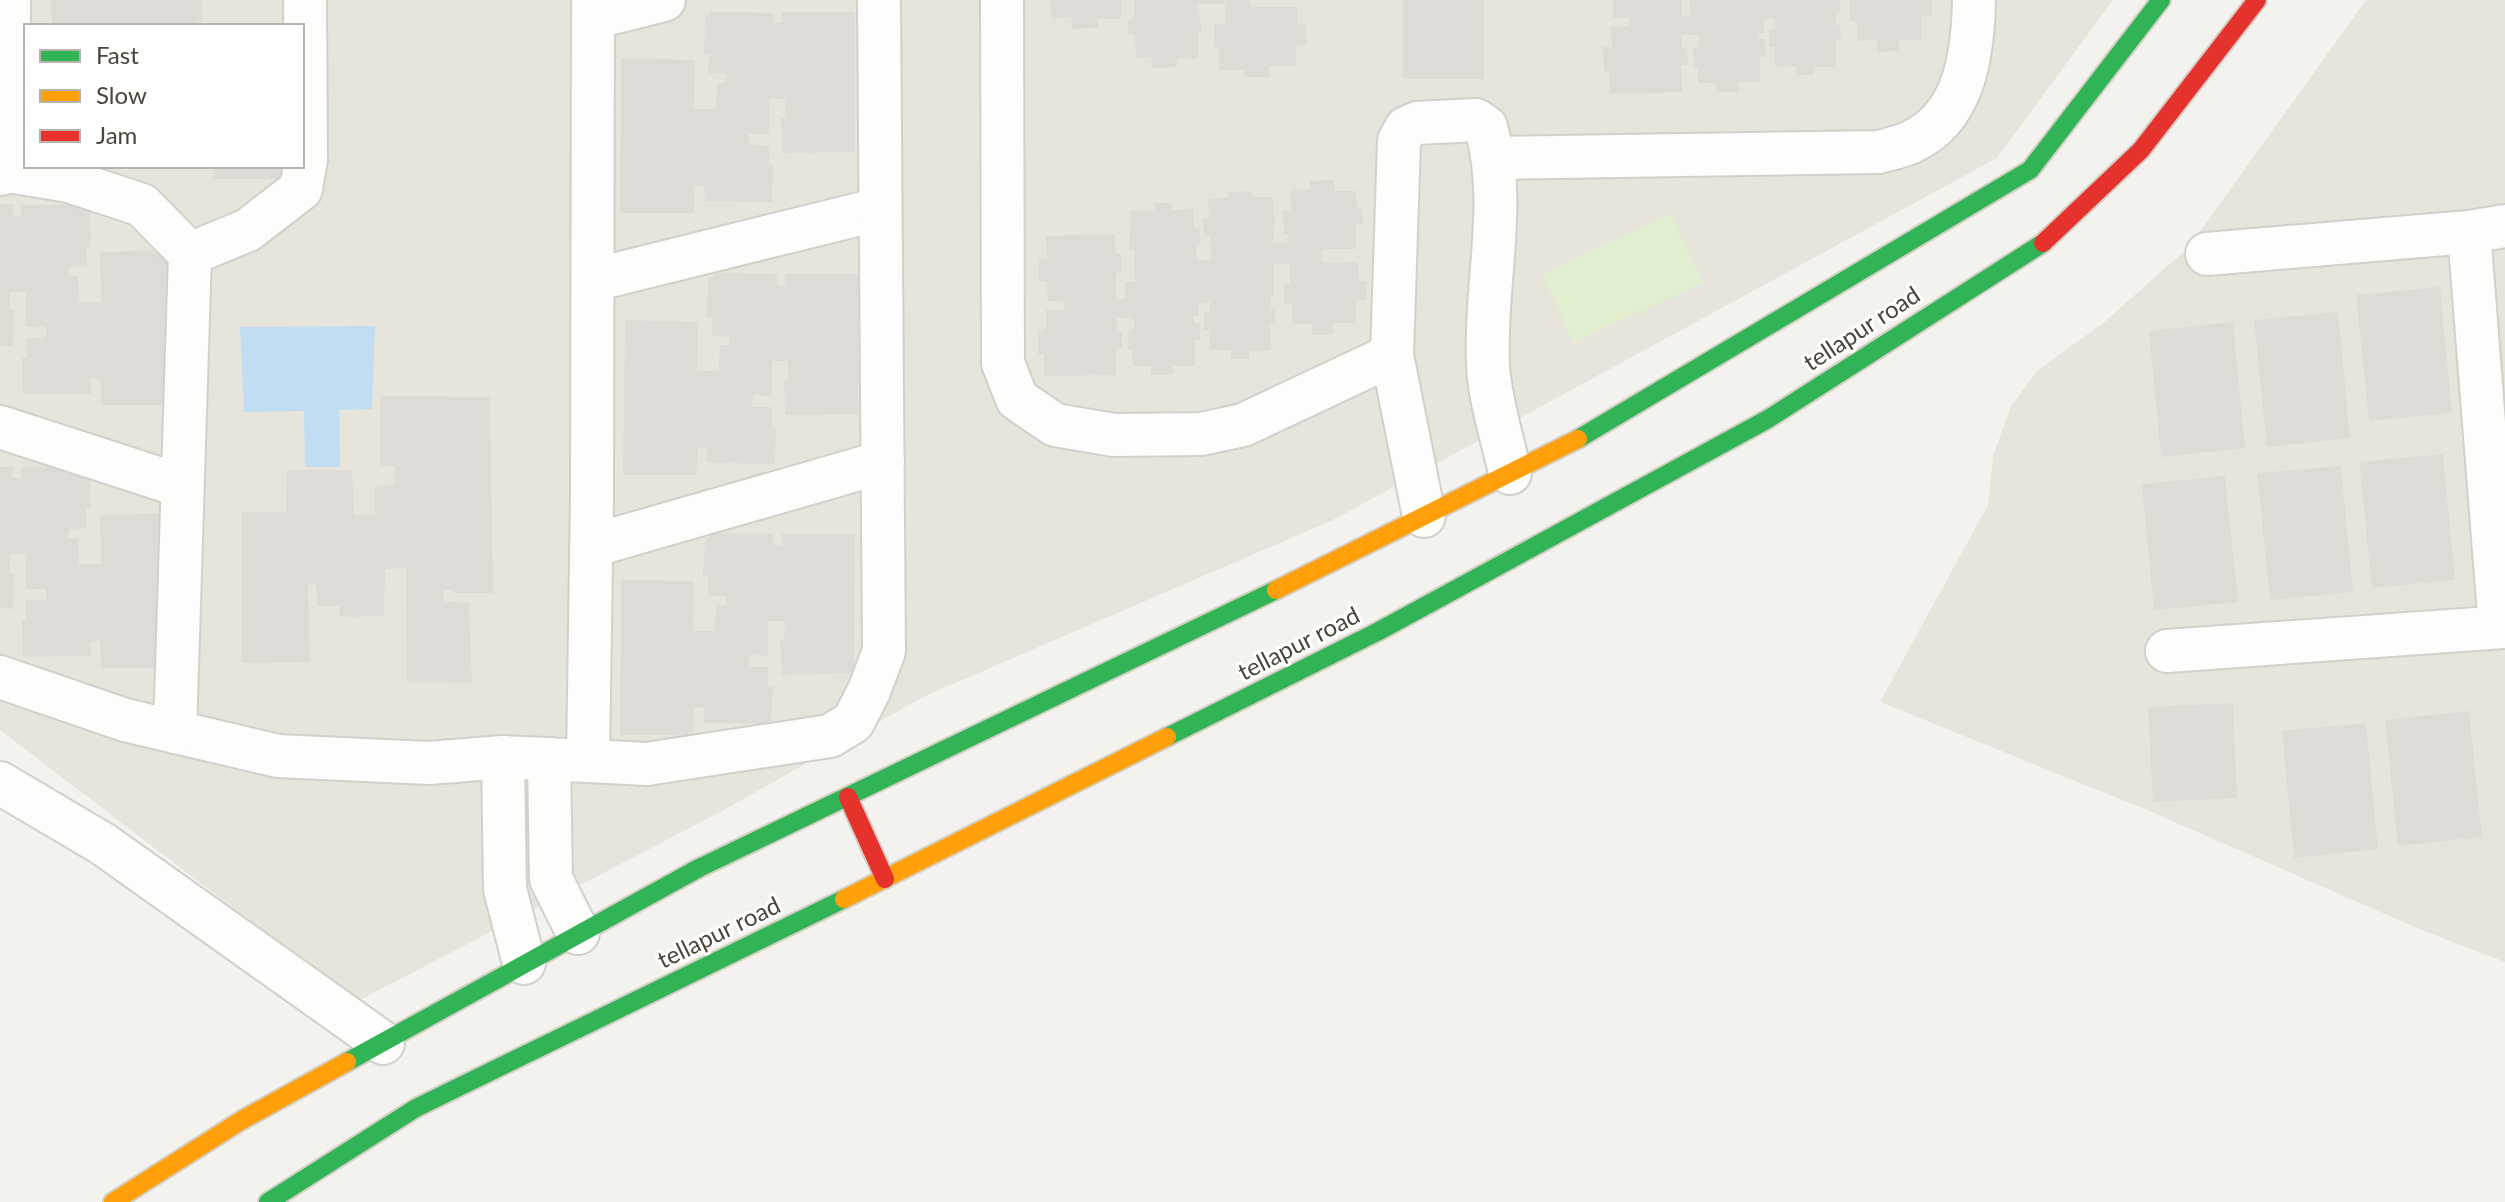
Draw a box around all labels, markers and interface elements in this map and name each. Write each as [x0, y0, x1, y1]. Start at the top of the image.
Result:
legend [24, 24, 304, 168]
text: Fast [96, 40, 139, 69]
text: Slow [96, 80, 147, 109]
text: Jam [96, 120, 137, 149]
street label: tellapur road [1798, 279, 1925, 376]
street label: tellapur road [1233, 600, 1364, 686]
street label: tellapur road [652, 889, 784, 974]

